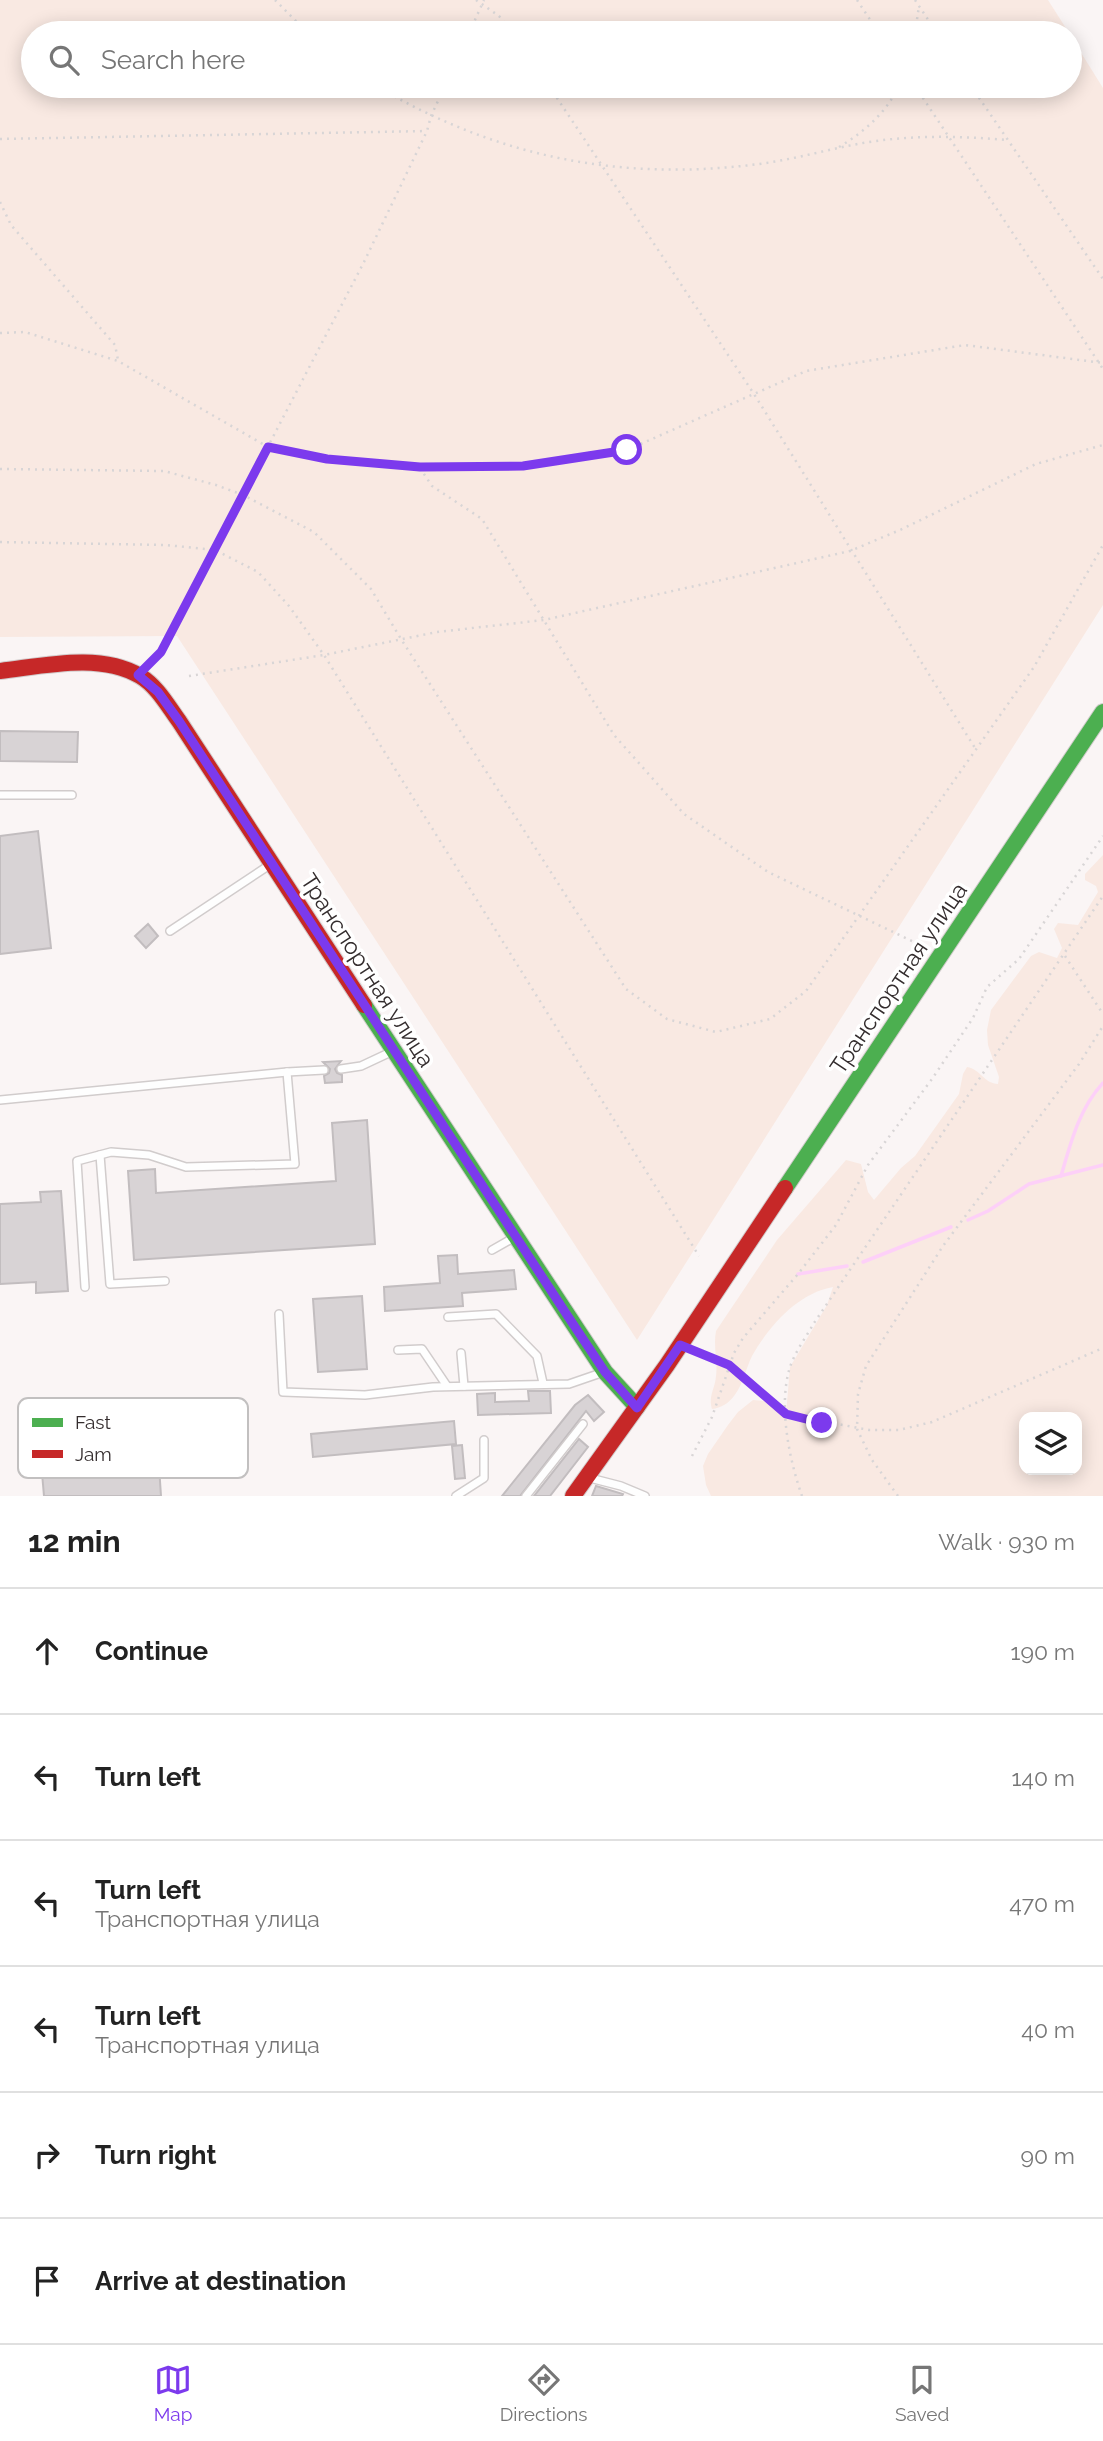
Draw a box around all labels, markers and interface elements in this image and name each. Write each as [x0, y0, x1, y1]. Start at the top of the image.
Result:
search box [21, 21, 1082, 98]
icon: search [45, 41, 83, 79]
text: Search here [101, 45, 245, 75]
route start [611, 434, 642, 465]
street label: Транспортная улица [295, 868, 441, 1072]
street label: Транспортная улица [824, 877, 972, 1079]
legend [18, 1398, 248, 1478]
route end [806, 1407, 837, 1438]
text: Fast [75, 1411, 111, 1433]
map controls [1019, 1412, 1082, 1475]
button: layers [1019, 1412, 1082, 1475]
text: Jam [75, 1443, 112, 1465]
text: 12 min [28, 1524, 121, 1559]
text: Walk · 930 m [938, 1528, 1075, 1555]
icon: ahead [28, 1632, 66, 1670]
text: Continue [95, 1636, 208, 1666]
text: 190 m [1011, 1638, 1075, 1665]
icon: left [28, 1758, 66, 1796]
text: Turn left [95, 1762, 201, 1792]
text: 140 m [1012, 1764, 1075, 1791]
text: Turn left [95, 1875, 201, 1905]
icon: left [28, 1884, 66, 1922]
text: 470 m [1009, 1890, 1075, 1917]
text: Транспортная улица [95, 1905, 320, 1932]
text: Turn left [95, 2001, 201, 2031]
icon: left [28, 2010, 66, 2048]
text: 40 m [1021, 2016, 1075, 2043]
text: Транспортная улица [95, 2031, 320, 2058]
icon: right [28, 2136, 66, 2174]
text: Turn right [95, 2140, 216, 2170]
text: 90 m [1020, 2142, 1075, 2169]
icon: arrive [28, 2262, 66, 2300]
text: Arrive at destination [95, 2266, 346, 2296]
tab: Map [154, 2361, 192, 2425]
tab: Directions [500, 2361, 588, 2425]
tab: Saved [895, 2361, 949, 2425]

